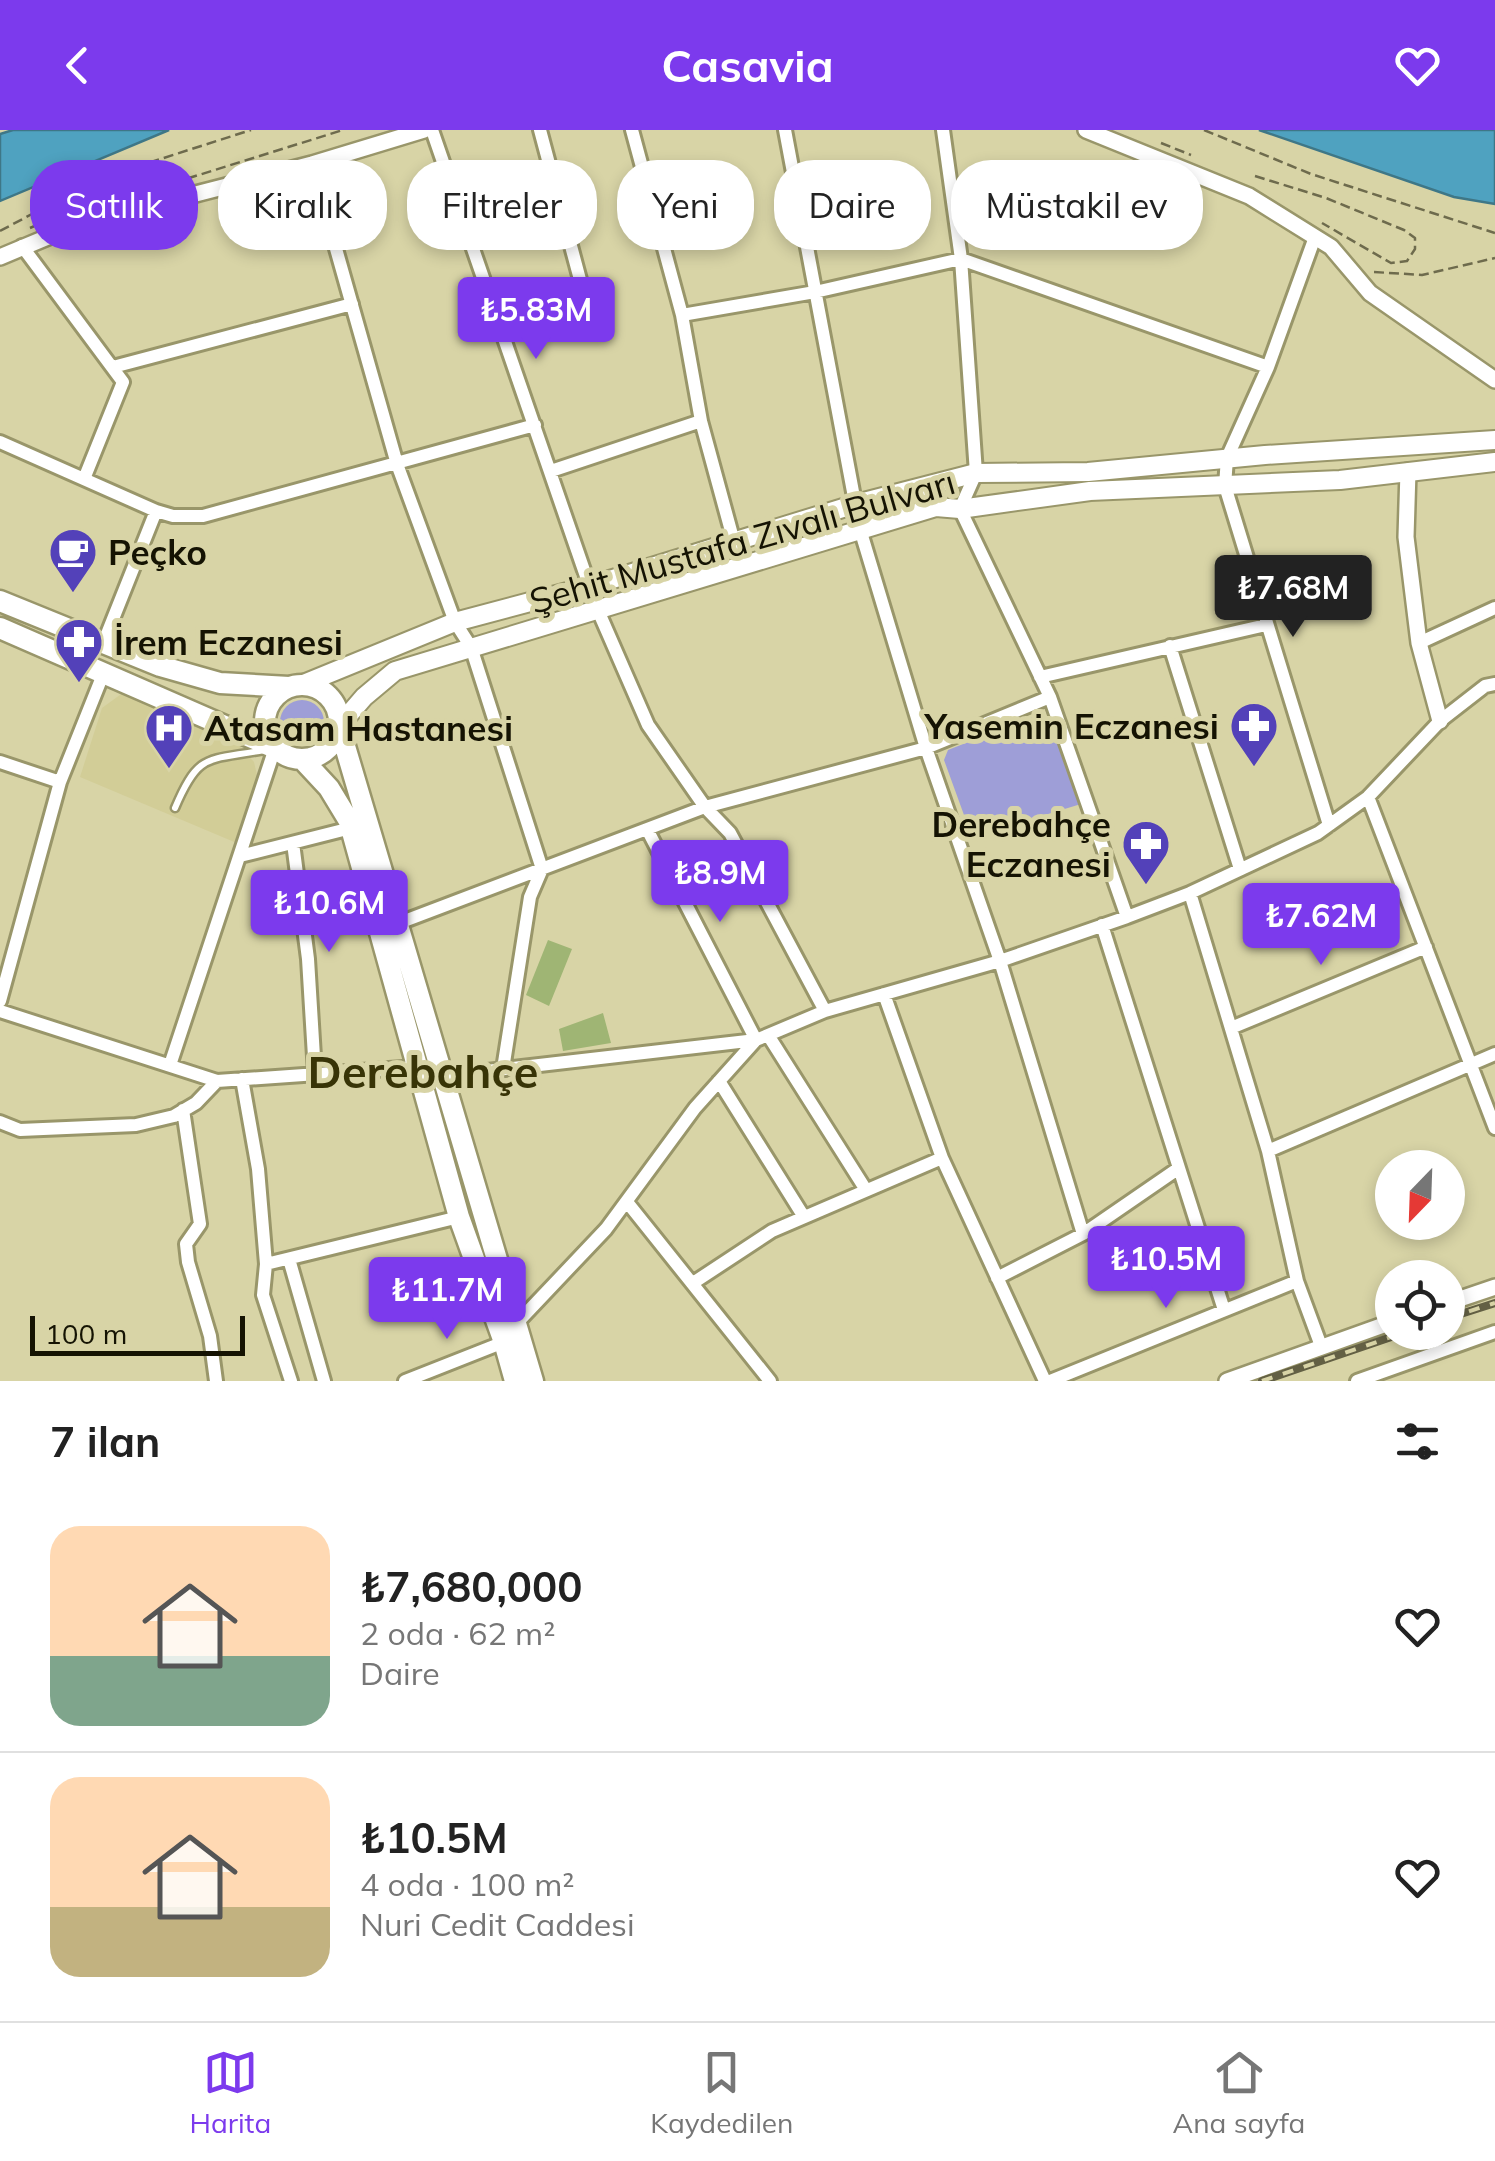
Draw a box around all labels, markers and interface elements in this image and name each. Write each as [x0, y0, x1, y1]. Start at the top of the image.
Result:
text: Casavia [661, 37, 834, 93]
icon: back [50, 38, 105, 93]
icon: heart [1390, 38, 1445, 93]
chip: Satılık [30, 160, 198, 250]
chip: Kiralık [218, 160, 387, 250]
chip: Filtreler [407, 160, 597, 250]
chip: Yeni [617, 160, 754, 250]
chip: Daire [774, 160, 931, 250]
chip: Müstakil ev [951, 160, 1203, 250]
pin: ₺5.83M [455, 277, 617, 362]
text: ₺5.83M [480, 289, 592, 329]
street label: Şehit Mustafa Zıvalı Bulvarı [524, 459, 960, 623]
cafe icon: Peçko [47, 526, 99, 594]
place label: Peçko [108, 530, 207, 574]
pin: ₺7.68M [1212, 555, 1374, 640]
text: ₺7.68M [1237, 567, 1349, 607]
pharmacy icon: İrem Eczanesi [53, 616, 105, 684]
place label: İrem Eczanesi [114, 620, 343, 664]
pharmacy icon: Yasemin Eczanesi [1228, 700, 1280, 768]
hospital icon: Atasam Hastanesi [143, 702, 195, 770]
place label: Yasemin Eczanesi [924, 704, 1219, 748]
place label: Atasam Hastanesi [204, 706, 513, 750]
place label: Derebahçe Eczanesi [932, 802, 1111, 886]
pharmacy icon: Derebahçe Eczanesi [1120, 818, 1172, 886]
pin: ₺8.9M [650, 840, 790, 925]
text: ₺8.9M [673, 852, 767, 892]
pin: ₺10.6M [248, 870, 410, 955]
text: ₺10.6M [273, 882, 385, 922]
pin: ₺7.62M [1240, 883, 1402, 968]
text: ₺7.62M [1265, 895, 1377, 935]
district label: Derebahçe [308, 1043, 538, 1099]
north arrow [1375, 1150, 1465, 1240]
map controls [1375, 1150, 1465, 1350]
pin: ₺10.5M [1085, 1226, 1247, 1311]
text: ₺10.5M [1110, 1238, 1222, 1278]
pin: ₺11.7M [366, 1257, 528, 1342]
button: locate [1375, 1260, 1465, 1350]
text: ₺11.7M [391, 1269, 503, 1309]
scale bar [30, 1311, 245, 1356]
text: 100 m [45, 1316, 127, 1351]
icon: filters [1390, 1414, 1445, 1469]
text: 7 ilan [50, 1415, 160, 1468]
text: ₺7,680,000 [360, 1560, 582, 1613]
icon: home [130, 1566, 250, 1686]
icon: heart [1390, 1599, 1445, 1654]
text: 2 oda · 62 m² [360, 1613, 555, 1653]
text: Daire [360, 1653, 440, 1693]
text: ₺10.5M [360, 1811, 508, 1864]
icon: home [130, 1817, 250, 1937]
icon: heart [1390, 1850, 1445, 1905]
text: 4 oda · 100 m² [360, 1864, 575, 1904]
text: Nuri Cedit Caddesi [360, 1904, 635, 1944]
tab: Harita [190, 2045, 271, 2140]
tab: Kaydedilen [650, 2045, 794, 2140]
tab: Ana sayfa [1173, 2045, 1305, 2140]

